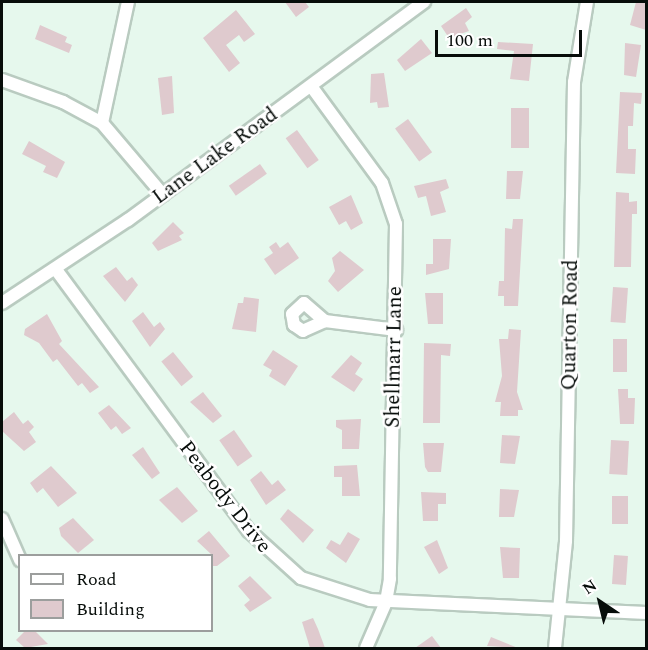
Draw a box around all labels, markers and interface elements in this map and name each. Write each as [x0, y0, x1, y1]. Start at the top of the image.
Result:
scale bar [438, 18, 585, 56]
text: 100 m [446, 27, 493, 54]
street label: Lane Lake Road [147, 102, 283, 210]
street label: Quarton Road [556, 259, 584, 391]
street label: Shellmarr Lane [380, 286, 408, 428]
street label: Peabody Drive [173, 436, 277, 558]
legend [18, 554, 213, 632]
text: Road [76, 566, 117, 593]
north arrow [570, 572, 630, 632]
text: N [577, 574, 602, 601]
text: Building [76, 596, 145, 623]

